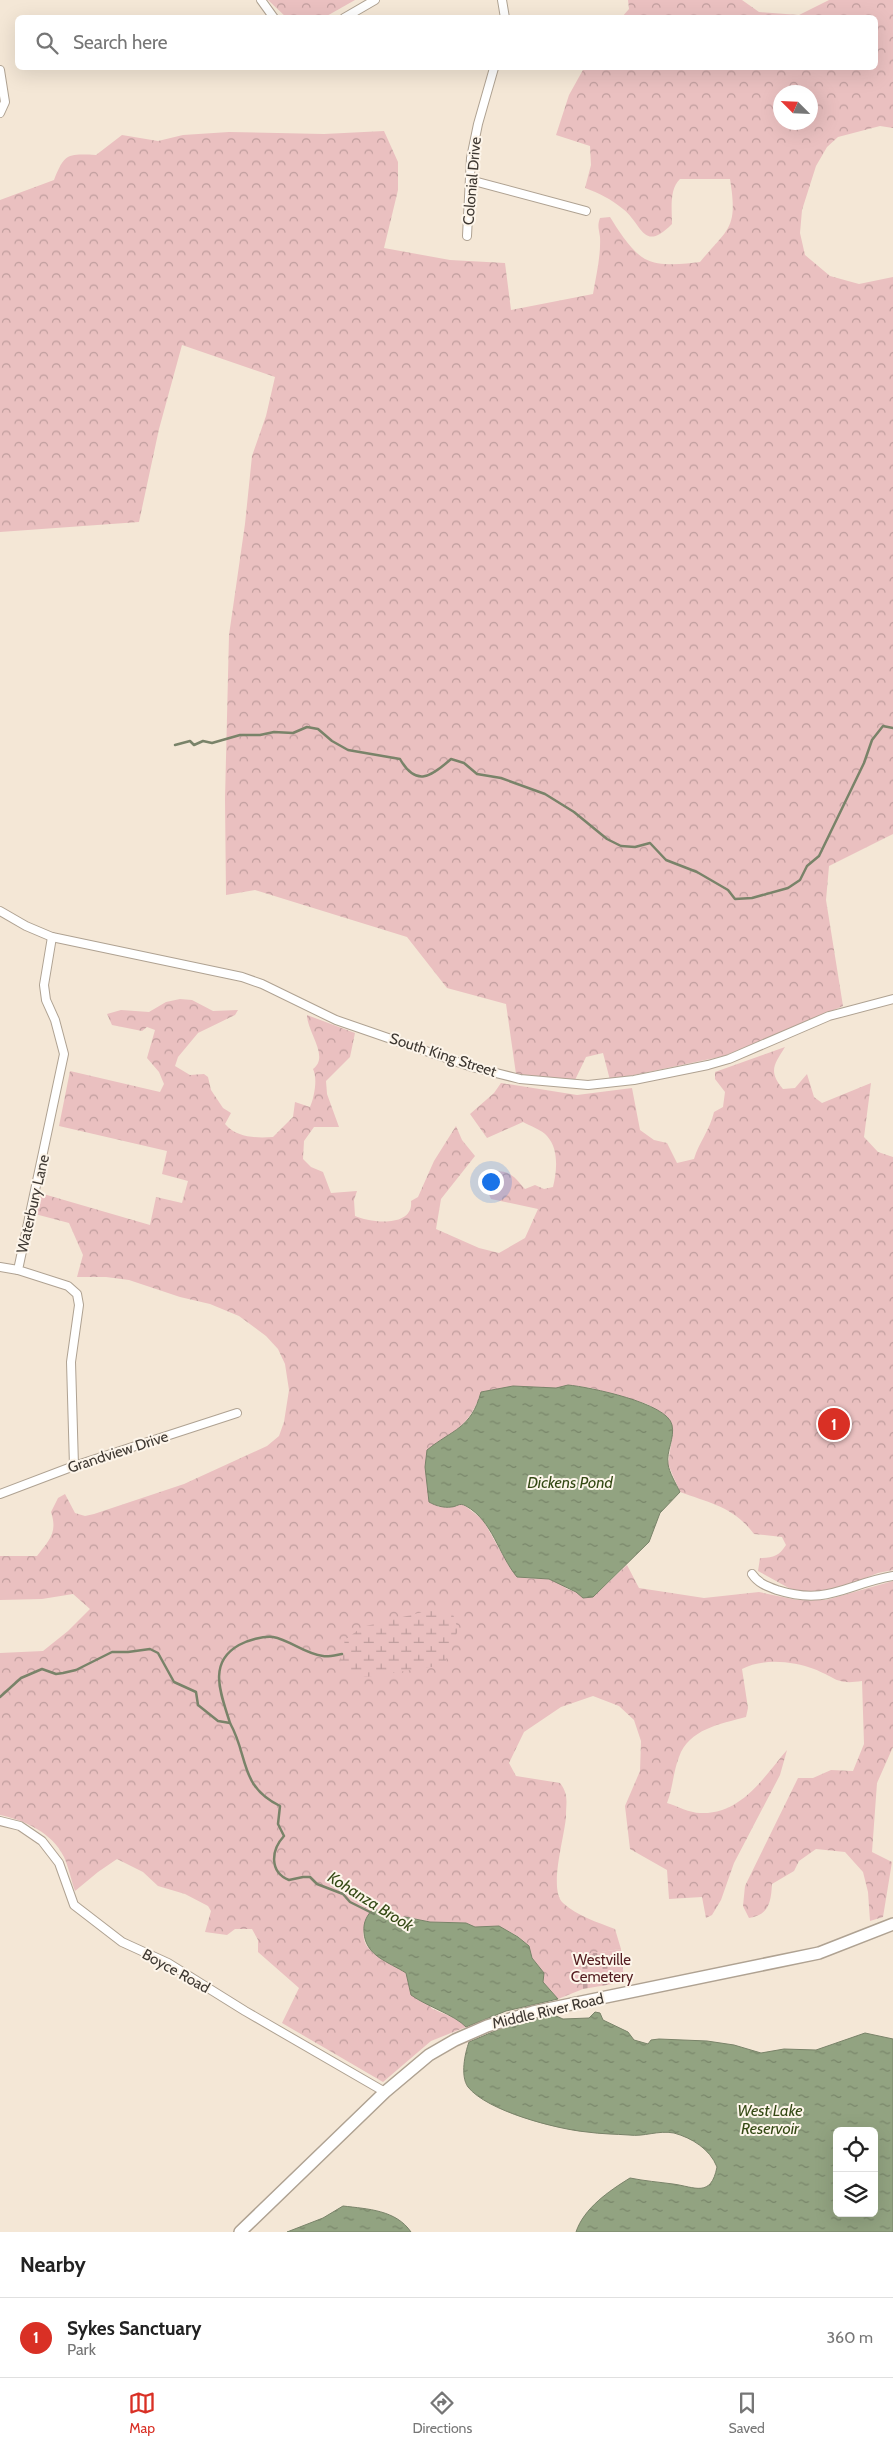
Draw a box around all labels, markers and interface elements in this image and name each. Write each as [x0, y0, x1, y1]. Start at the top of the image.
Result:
search box [15, 15, 878, 70]
icon: search [33, 29, 61, 57]
text: Search here [73, 31, 167, 54]
north arrow [773, 85, 818, 130]
street label: Colonial Drive [459, 136, 485, 226]
street label: South King Street [387, 1029, 499, 1081]
street label: Waterbury Lane [13, 1153, 53, 1255]
your location [478, 1169, 504, 1195]
pin: 1 [818, 1405, 850, 1443]
street label: Grandview Drive [65, 1427, 171, 1477]
water label: Dickens Pond [527, 1473, 614, 1492]
water label: Kohanza Brook [324, 1868, 418, 1936]
street label: Boyce Road [139, 1945, 213, 1997]
park label: Westville Cemetery [571, 1951, 634, 1986]
street label: Middle River Road [490, 1989, 606, 2033]
water label: West Lake Reservoir [737, 2101, 803, 2138]
map controls [833, 2127, 878, 2217]
button: locate [833, 2127, 878, 2172]
button: layers [833, 2172, 878, 2217]
text: Nearby [20, 2252, 86, 2277]
text: Sykes Sanctuary [67, 2317, 202, 2340]
text: 1 [33, 2328, 39, 2347]
text: 360 m [826, 2328, 873, 2347]
text: Park [67, 2340, 96, 2359]
tab: Map [128, 2389, 156, 2437]
tab: Directions [412, 2389, 472, 2437]
tab: Saved [728, 2389, 765, 2437]

